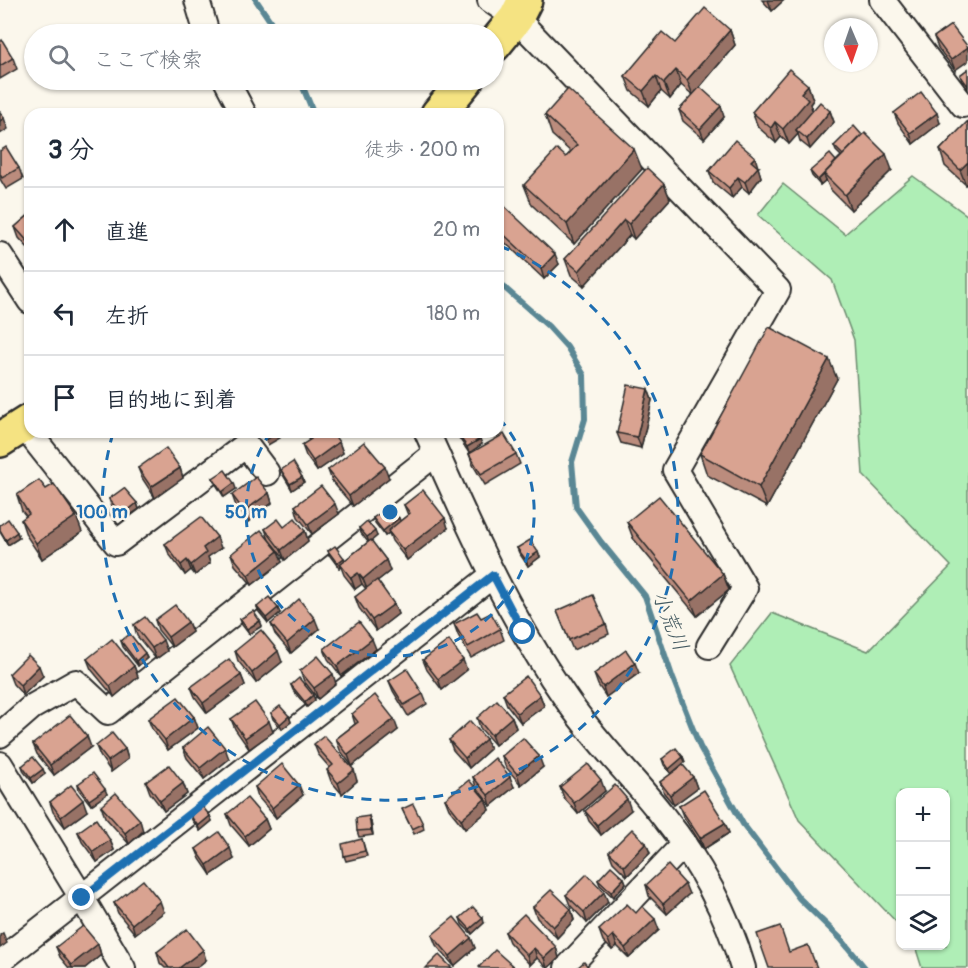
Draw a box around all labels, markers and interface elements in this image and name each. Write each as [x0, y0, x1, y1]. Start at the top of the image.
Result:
north arrow [824, 18, 878, 72]
search box [24, 24, 504, 90]
icon: search [45, 41, 78, 74]
text: ここで検索 [93, 46, 203, 74]
text: 3 分 [48, 134, 94, 166]
text: 徒歩 · 200 m [364, 137, 480, 162]
icon: ahead [48, 213, 81, 246]
text: 20 m [433, 217, 480, 242]
text: 直進 [105, 218, 149, 246]
icon: left [48, 297, 81, 330]
text: 180 m [426, 301, 480, 326]
text: 左折 [105, 302, 149, 330]
icon: arrive [48, 381, 81, 414]
text: 目的地に到着 [105, 386, 237, 414]
text: 100 m [76, 501, 128, 524]
text: 50 m [225, 501, 267, 524]
centre of rings [380, 502, 400, 522]
water label: 小荒川 [646, 587, 694, 655]
route start [509, 618, 535, 644]
map controls [896, 788, 950, 950]
button: + [896, 788, 950, 842]
button: − [896, 842, 950, 896]
route end [68, 884, 94, 910]
button: layers [896, 896, 950, 950]

